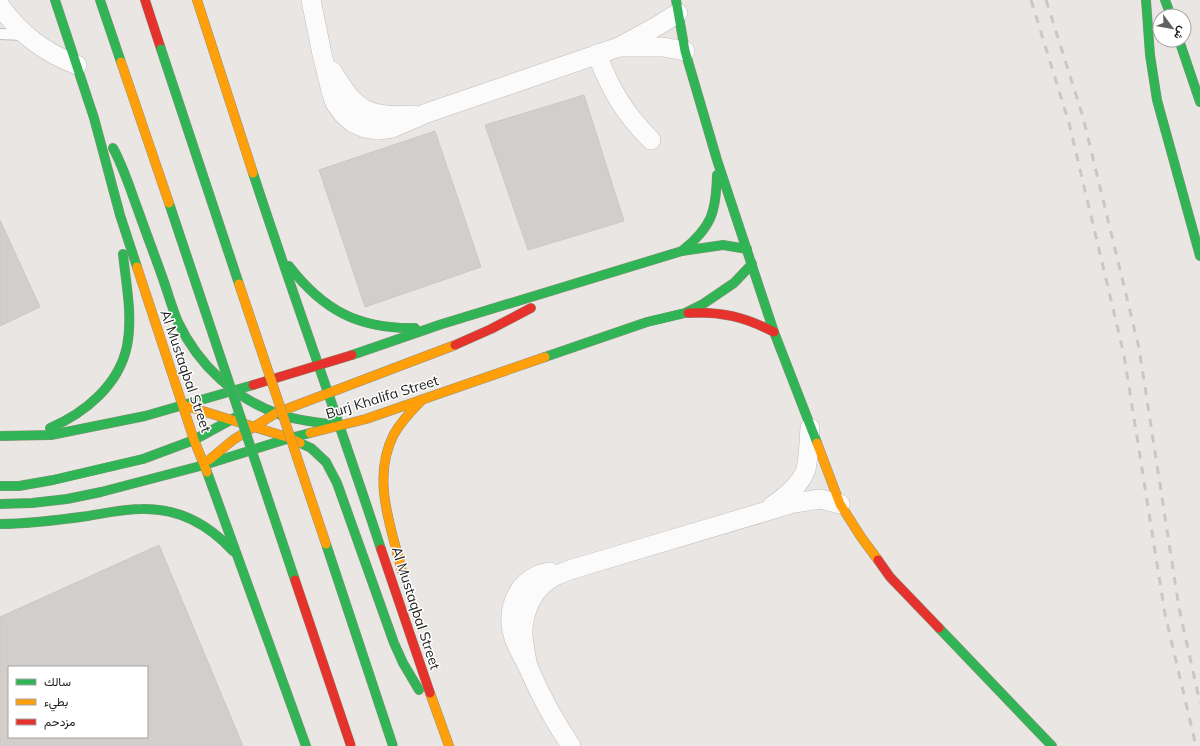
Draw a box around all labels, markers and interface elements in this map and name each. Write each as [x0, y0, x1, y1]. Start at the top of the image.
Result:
north arrow [1152, 8, 1192, 48]
text: ش [1171, 24, 1190, 43]
street label: Al Mustaqbal Street [157, 307, 215, 435]
street label: Burj Khalifa Street [323, 371, 441, 423]
street label: Al Mustaqbal Street [388, 544, 444, 672]
legend [8, 666, 148, 738]
text: سالك [44, 674, 71, 689]
text: بطيء [44, 694, 68, 712]
text: مزدحم [44, 714, 75, 730]

